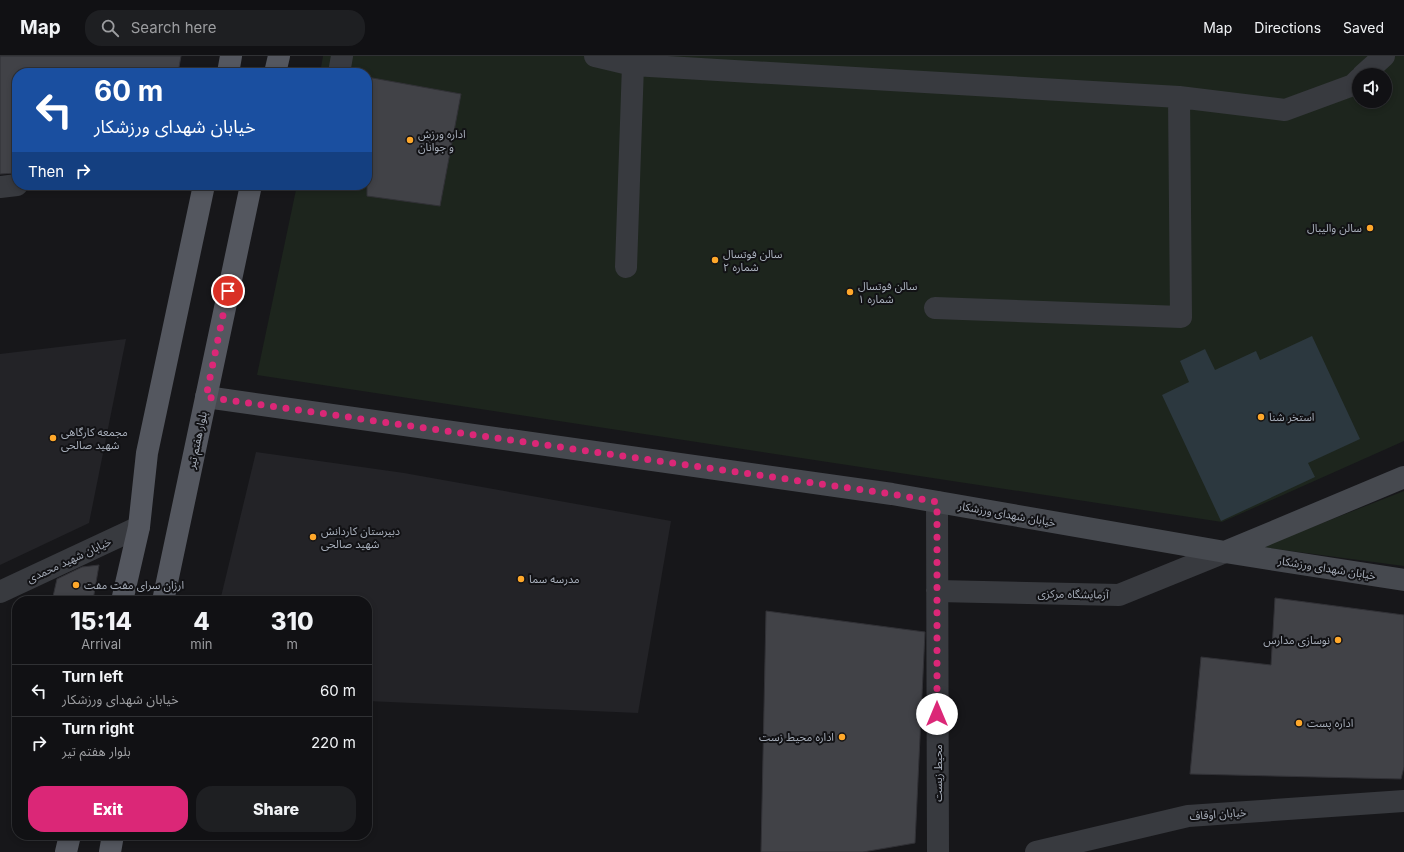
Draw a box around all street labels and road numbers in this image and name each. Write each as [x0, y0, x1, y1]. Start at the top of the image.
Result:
street label: بلوار هفتم تیر [184, 410, 212, 471]
street label: خیابان شهدای ورزشکار [956, 498, 1057, 530]
street label: خیابان شهید محمدی [25, 534, 114, 586]
street label: خیابان شهدای ورزشکار [1276, 553, 1377, 583]
street label: آزمایشگاه مرکزی [1037, 586, 1109, 602]
street label: محیط زیست [931, 744, 945, 802]
street label: خیابان اوقاف [1189, 805, 1247, 823]

